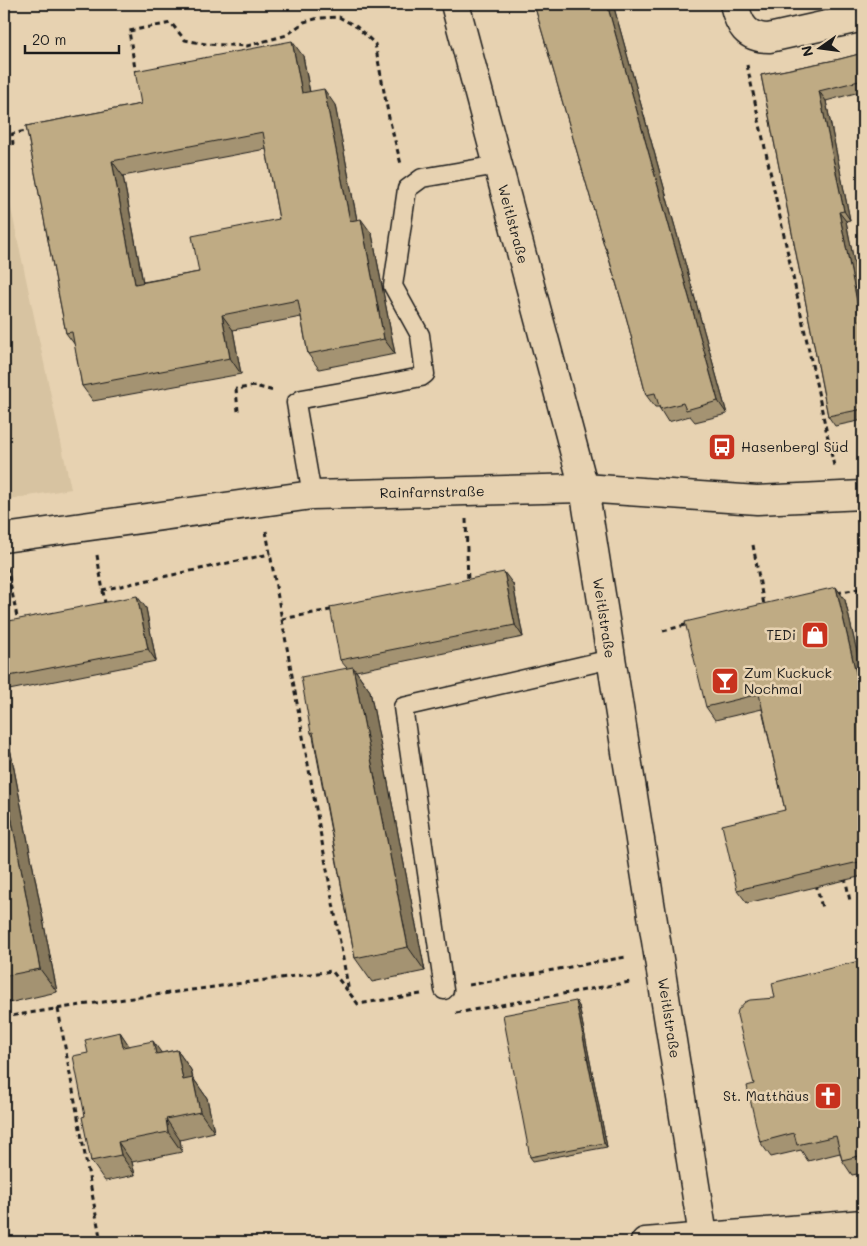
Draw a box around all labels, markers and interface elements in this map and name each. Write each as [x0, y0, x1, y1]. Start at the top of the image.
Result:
scale bar [25, 22, 119, 54]
north arrow [794, 22, 844, 72]
text: 20 m [32, 29, 66, 49]
text: N [796, 44, 817, 59]
street label: Weitlstraße [494, 182, 533, 266]
bus stop icon: Hasenbergl Süd [707, 432, 737, 462]
place label: Hasenbergl Süd [741, 437, 848, 456]
street label: Rainfarnstraße [379, 481, 485, 502]
street label: Weitlstraße [589, 576, 620, 659]
shop icon: TEDi [800, 620, 830, 650]
place label: TEDi [766, 625, 796, 644]
place label: Zum Kuckuck Nochmal [744, 663, 832, 698]
bar icon: Zum Kuckuck Nochmal [710, 666, 740, 696]
street label: Weitlstraße [654, 976, 685, 1059]
church icon: St. Matthäus [813, 1081, 843, 1111]
place label: St. Matthäus [723, 1086, 809, 1105]

